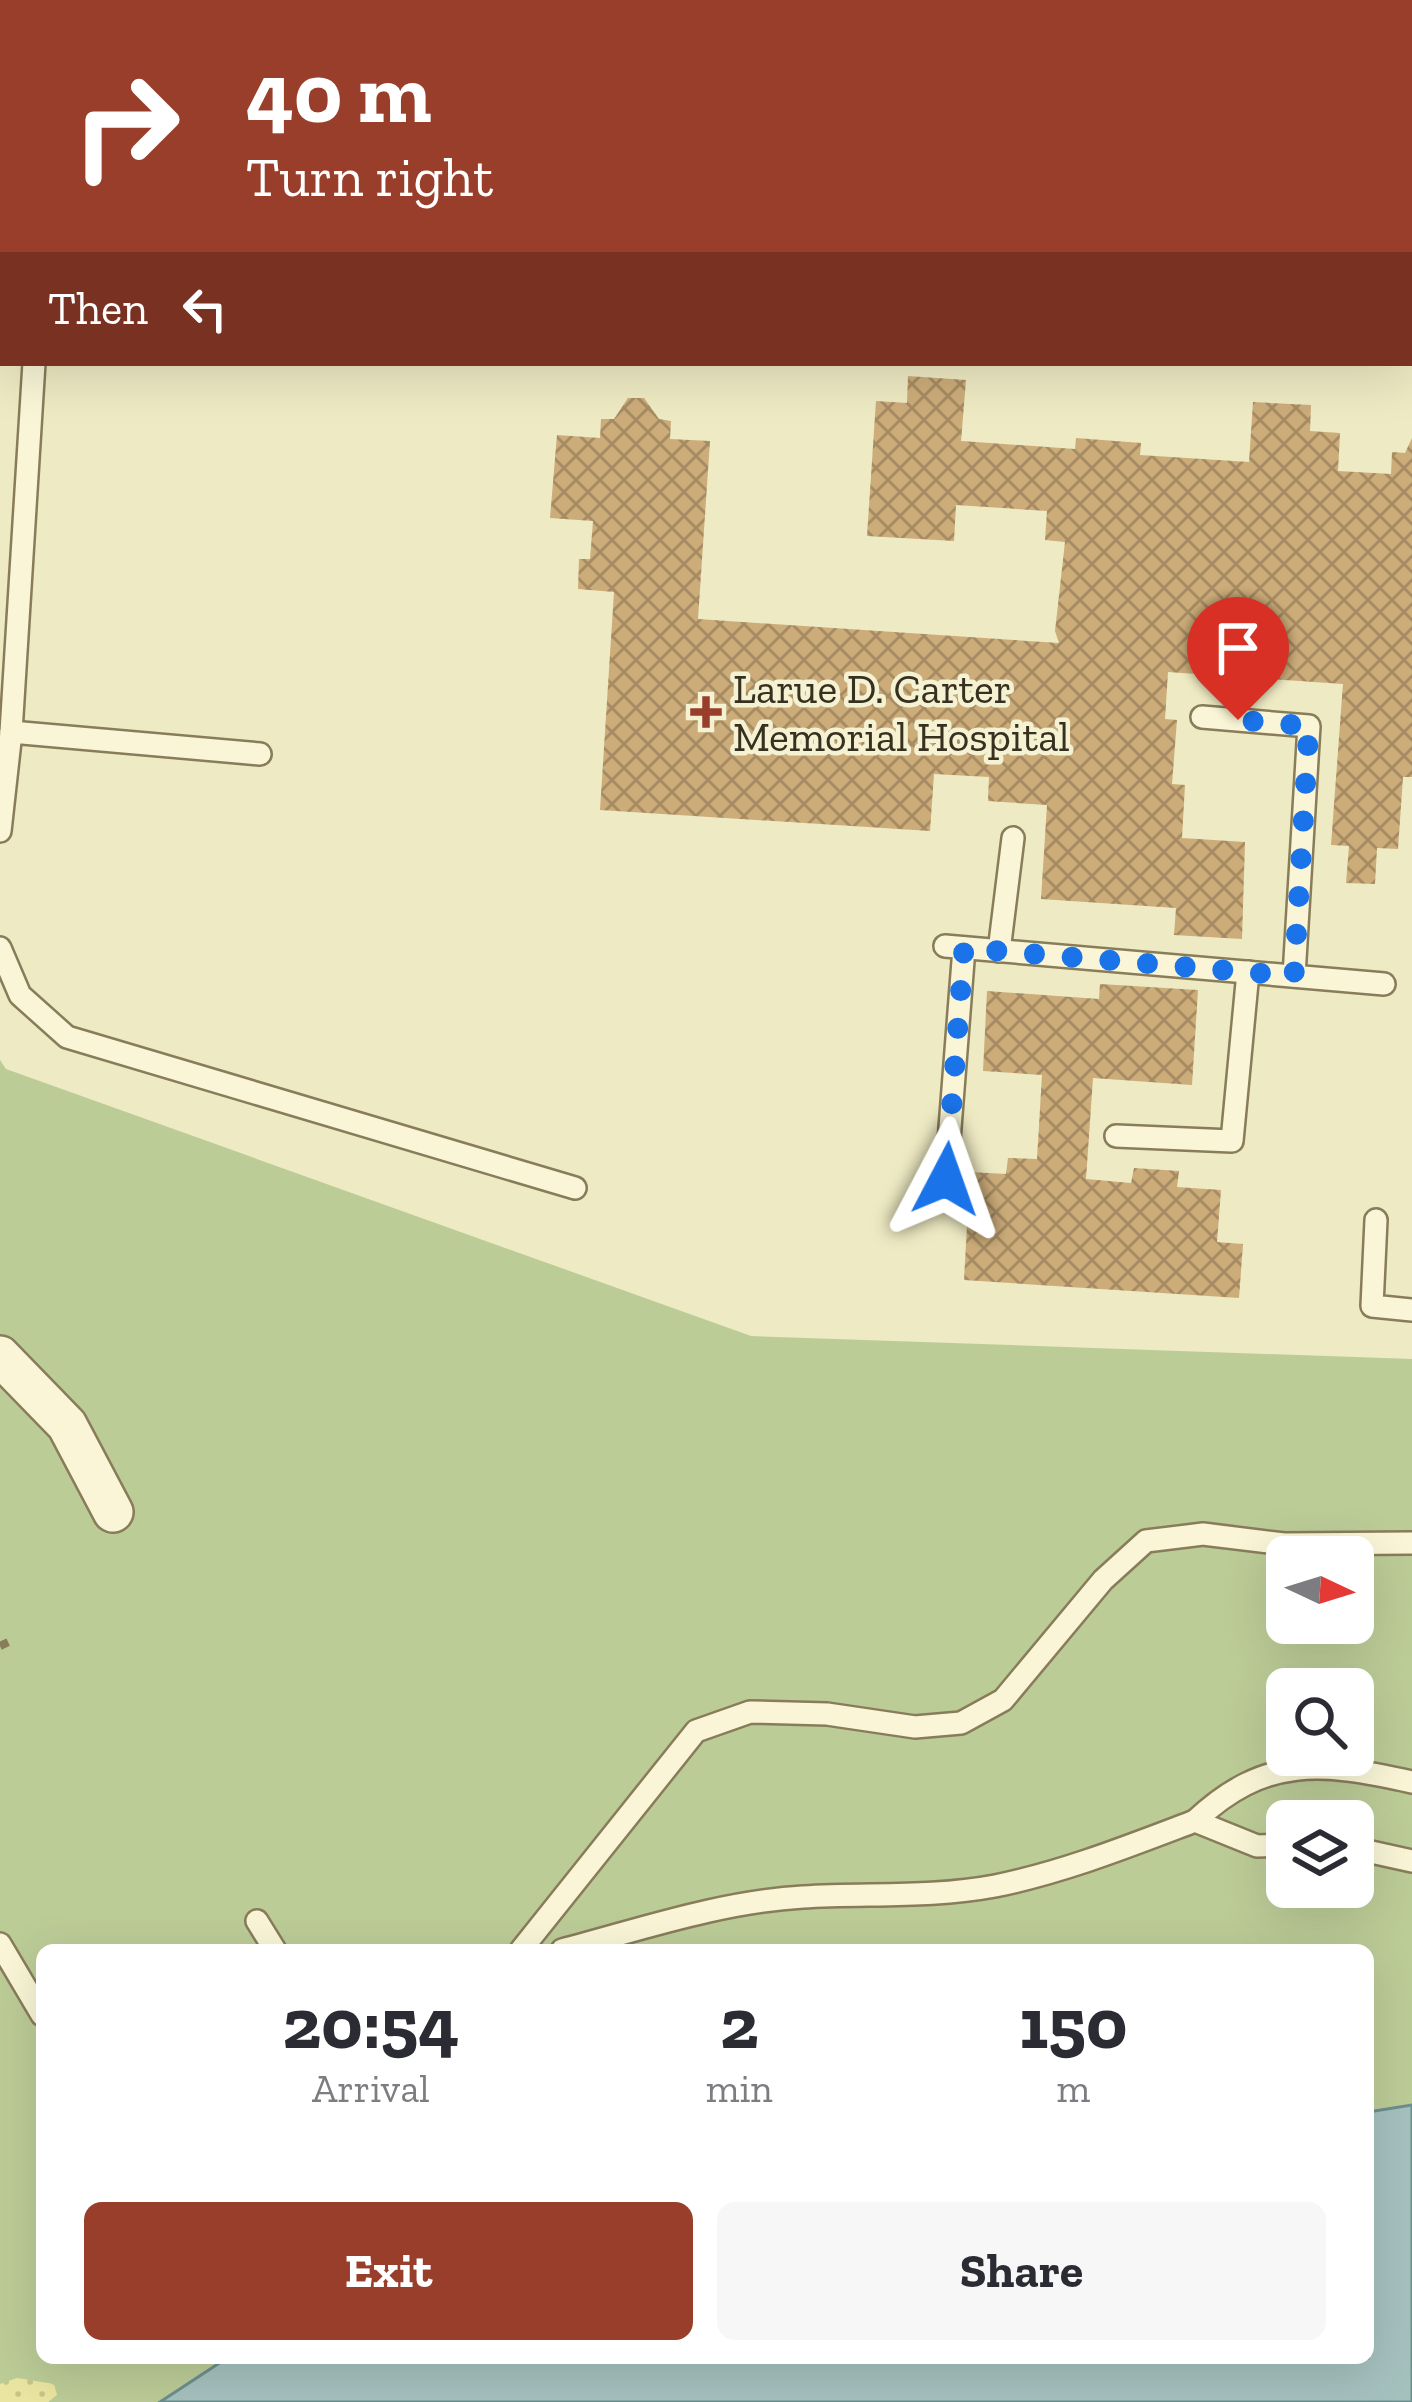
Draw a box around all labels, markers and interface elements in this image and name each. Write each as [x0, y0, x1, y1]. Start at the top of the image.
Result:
text: 40 m [246, 43, 432, 144]
icon: right [48, 48, 204, 204]
text: Turn right [246, 145, 493, 210]
icon: left [172, 276, 238, 342]
text: Then [48, 282, 148, 336]
pin [1187, 597, 1289, 720]
icon: arrive [1205, 615, 1271, 681]
place label: Larue D. Carter Memorial Hospital [733, 663, 1070, 762]
marker: Larue D. Carter Memorial Hospital [690, 696, 722, 728]
position arrow [883, 1116, 1009, 1242]
north arrow [1266, 1536, 1374, 1644]
map controls [1266, 1536, 1374, 1908]
button: search [1266, 1668, 1374, 1776]
button: layers [1266, 1800, 1374, 1908]
text: 20:54 [283, 1980, 459, 2066]
text: 2 [720, 1980, 759, 2066]
text: 150 [1019, 1980, 1127, 2066]
text: Arrival [312, 2065, 430, 2112]
text: min [706, 2065, 773, 2112]
text: m [1056, 2065, 1090, 2112]
button: Exit [84, 2202, 693, 2340]
button: Share [717, 2202, 1326, 2340]

